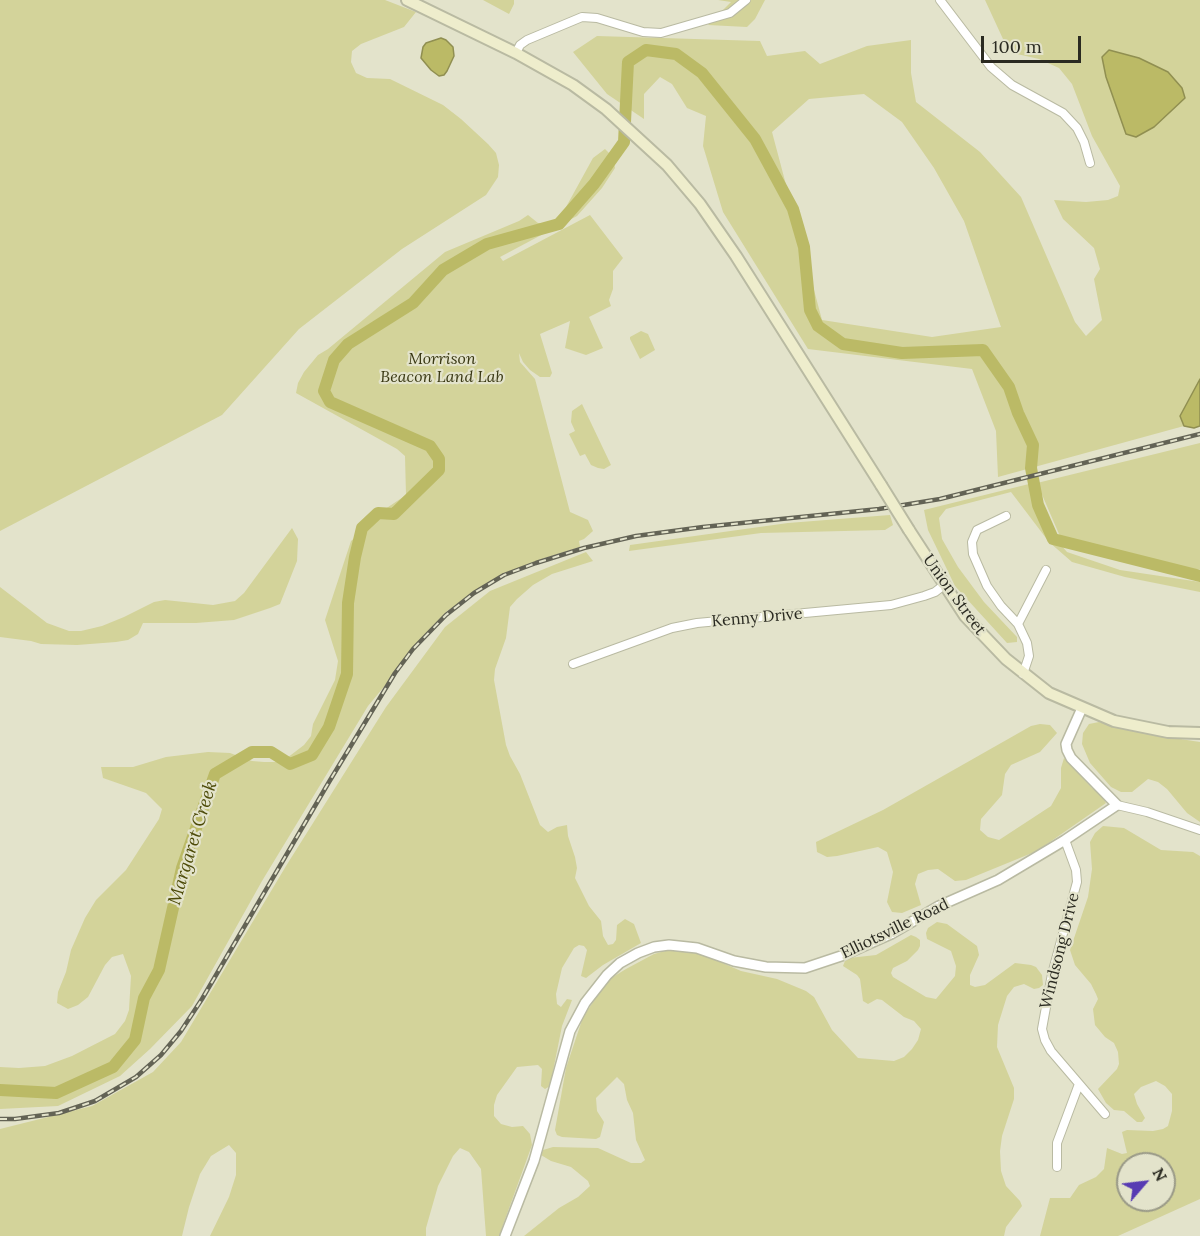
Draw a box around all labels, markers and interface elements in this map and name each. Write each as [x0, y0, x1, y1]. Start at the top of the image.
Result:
scale bar [984, 24, 1084, 62]
text: 100 m [992, 35, 1042, 58]
park label: Morrison Beacon Land Lab [380, 349, 504, 387]
street label: Union Street [918, 551, 990, 639]
street label: Kenny Drive [711, 604, 803, 632]
water label: Margaret Creek [164, 778, 222, 908]
street label: Windsong Drive [1036, 891, 1084, 1011]
street label: Elliotsville Road [838, 895, 952, 963]
north arrow [1116, 1152, 1176, 1212]
text: N [1148, 1164, 1172, 1185]

